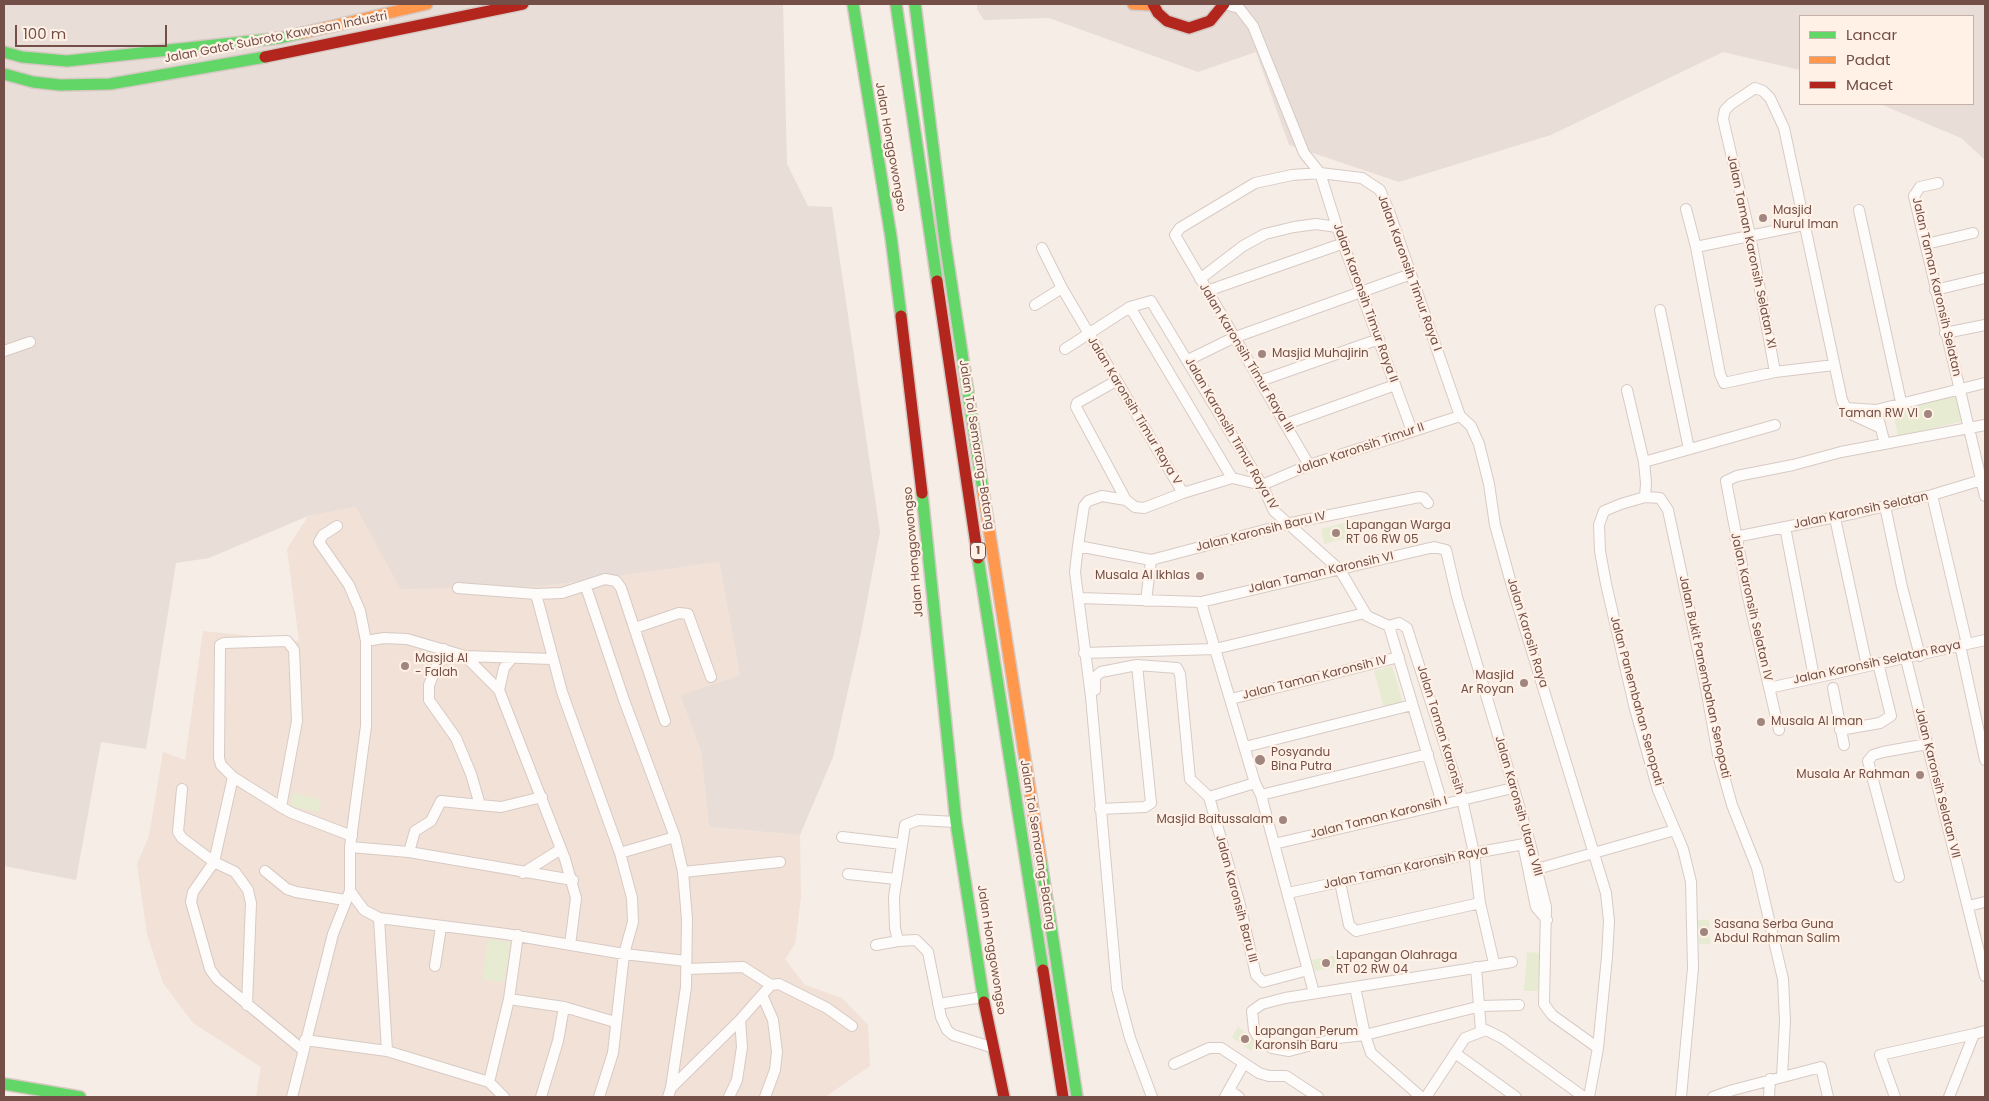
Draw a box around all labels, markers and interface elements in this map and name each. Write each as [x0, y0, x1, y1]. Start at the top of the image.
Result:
street label: Jalan Gatot Subroto Kawasan Industri [163, 9, 389, 67]
scale bar [18, 15, 170, 47]
legend [1799, 15, 1974, 105]
text: 100 m [23, 23, 66, 44]
text: Lancar [1846, 24, 1897, 45]
text: Padat [1846, 49, 1891, 70]
text: Macet [1846, 74, 1893, 95]
street label: Jalan Honggowongso [872, 81, 908, 213]
street label: Jalan Taman Karonsih Selatan XI [1723, 154, 1779, 350]
street label: Jalan Karonsih Timur Raya I [1374, 193, 1444, 353]
street label: Jalan Taman Karonsih Selatan [1908, 196, 1964, 378]
place label: Masjid Nurul Iman [1773, 204, 1839, 232]
marker: Masjid Nurul Iman [1757, 212, 1769, 224]
street label: Jalan Karonsih Timur Raya II [1329, 222, 1401, 384]
street label: Jalan Karonsih Timur Raya III [1196, 281, 1296, 435]
street label: Jalan Karonsih Timur Raya V [1084, 334, 1184, 488]
place label: Masjid Muhajirin [1272, 347, 1369, 361]
marker: Masjid Muhajirin [1256, 348, 1268, 360]
street label: Jalan Karonsih Timur Raya IV [1181, 355, 1281, 513]
street label: Jalan Tol Semarang–Batang [955, 359, 997, 531]
place label: Taman RW VI [1839, 407, 1918, 421]
marker: Taman RW VI [1922, 408, 1934, 420]
street label: Jalan Karonsih Timur II [1294, 420, 1426, 478]
street label: Jalan Honggowongso [901, 486, 927, 618]
street label: Jalan Karonsih Selatan [1792, 490, 1930, 532]
street label: Jalan Karonsih Baru IV [1194, 509, 1328, 555]
place label: Lapangan Warga RT 06 RW 05 [1346, 519, 1451, 547]
marker: Lapangan Warga RT 06 RW 05 [1330, 527, 1342, 539]
street label: Jalan Karonsih Selatan IV [1727, 532, 1775, 682]
road number: 1 [970, 542, 986, 560]
street label: Jalan Taman Karonsih VI [1247, 549, 1395, 597]
place label: Musala Al Ikhlas [1095, 569, 1190, 583]
marker: Musala Al Ikhlas [1194, 570, 1206, 582]
street label: Jalan Bukit Panembahan Senopati [1675, 574, 1733, 780]
street label: Jalan Karosih Raya [1503, 576, 1551, 690]
street label: Jalan Panembahan Senopati [1606, 614, 1666, 788]
street label: Jalan Karonsih Selatan Raya [1792, 638, 1962, 688]
place label: Masjid Al - Falah [415, 652, 468, 680]
street label: Jalan Taman Karonsih IV [1241, 653, 1389, 703]
marker: Masjid Al - Falah [399, 660, 411, 672]
street label: Jalan Taman Karonsih [1413, 664, 1467, 796]
place label: Masjid Ar Royan [1461, 669, 1514, 697]
marker: Masjid Ar Royan [1518, 677, 1530, 689]
street label: Jalan Karonsih Selatan VII [1911, 706, 1963, 860]
place label: Musala Al Iman [1771, 715, 1863, 729]
marker: Musala Al Iman [1755, 716, 1767, 728]
street label: Jalan Karonsih Utara VIII [1491, 734, 1545, 878]
place label: Posyandu Bina Putra [1271, 746, 1332, 774]
marker: Posyandu Bina Putra [1253, 753, 1267, 767]
street label: Jalan Tol Semarang–Batang [1016, 759, 1058, 931]
place label: Musala Ar Rahman [1796, 768, 1910, 782]
marker: Musala Ar Rahman [1914, 769, 1926, 781]
street label: Jalan Taman Karonsih I [1309, 794, 1449, 842]
place label: Masjid Baitussalam [1157, 813, 1273, 827]
marker: Masjid Baitussalam [1277, 814, 1289, 826]
street label: Jalan Karonsih Baru III [1212, 834, 1260, 964]
street label: Jalan Taman Karonsih Raya [1322, 844, 1490, 892]
street label: Jalan Honggowongso [974, 884, 1008, 1016]
place label: Sasana Serba Guna Abdul Rahman Salim [1714, 918, 1840, 946]
marker: Sasana Serba Guna Abdul Rahman Salim [1698, 926, 1710, 938]
place label: Lapangan Olahraga RT 02 RW 04 [1336, 949, 1457, 977]
marker: Lapangan Olahraga RT 02 RW 04 [1320, 957, 1332, 969]
place label: Lapangan Perum Karonsih Baru [1255, 1025, 1358, 1053]
marker: Lapangan Perum Karonsih Baru [1239, 1033, 1251, 1045]

